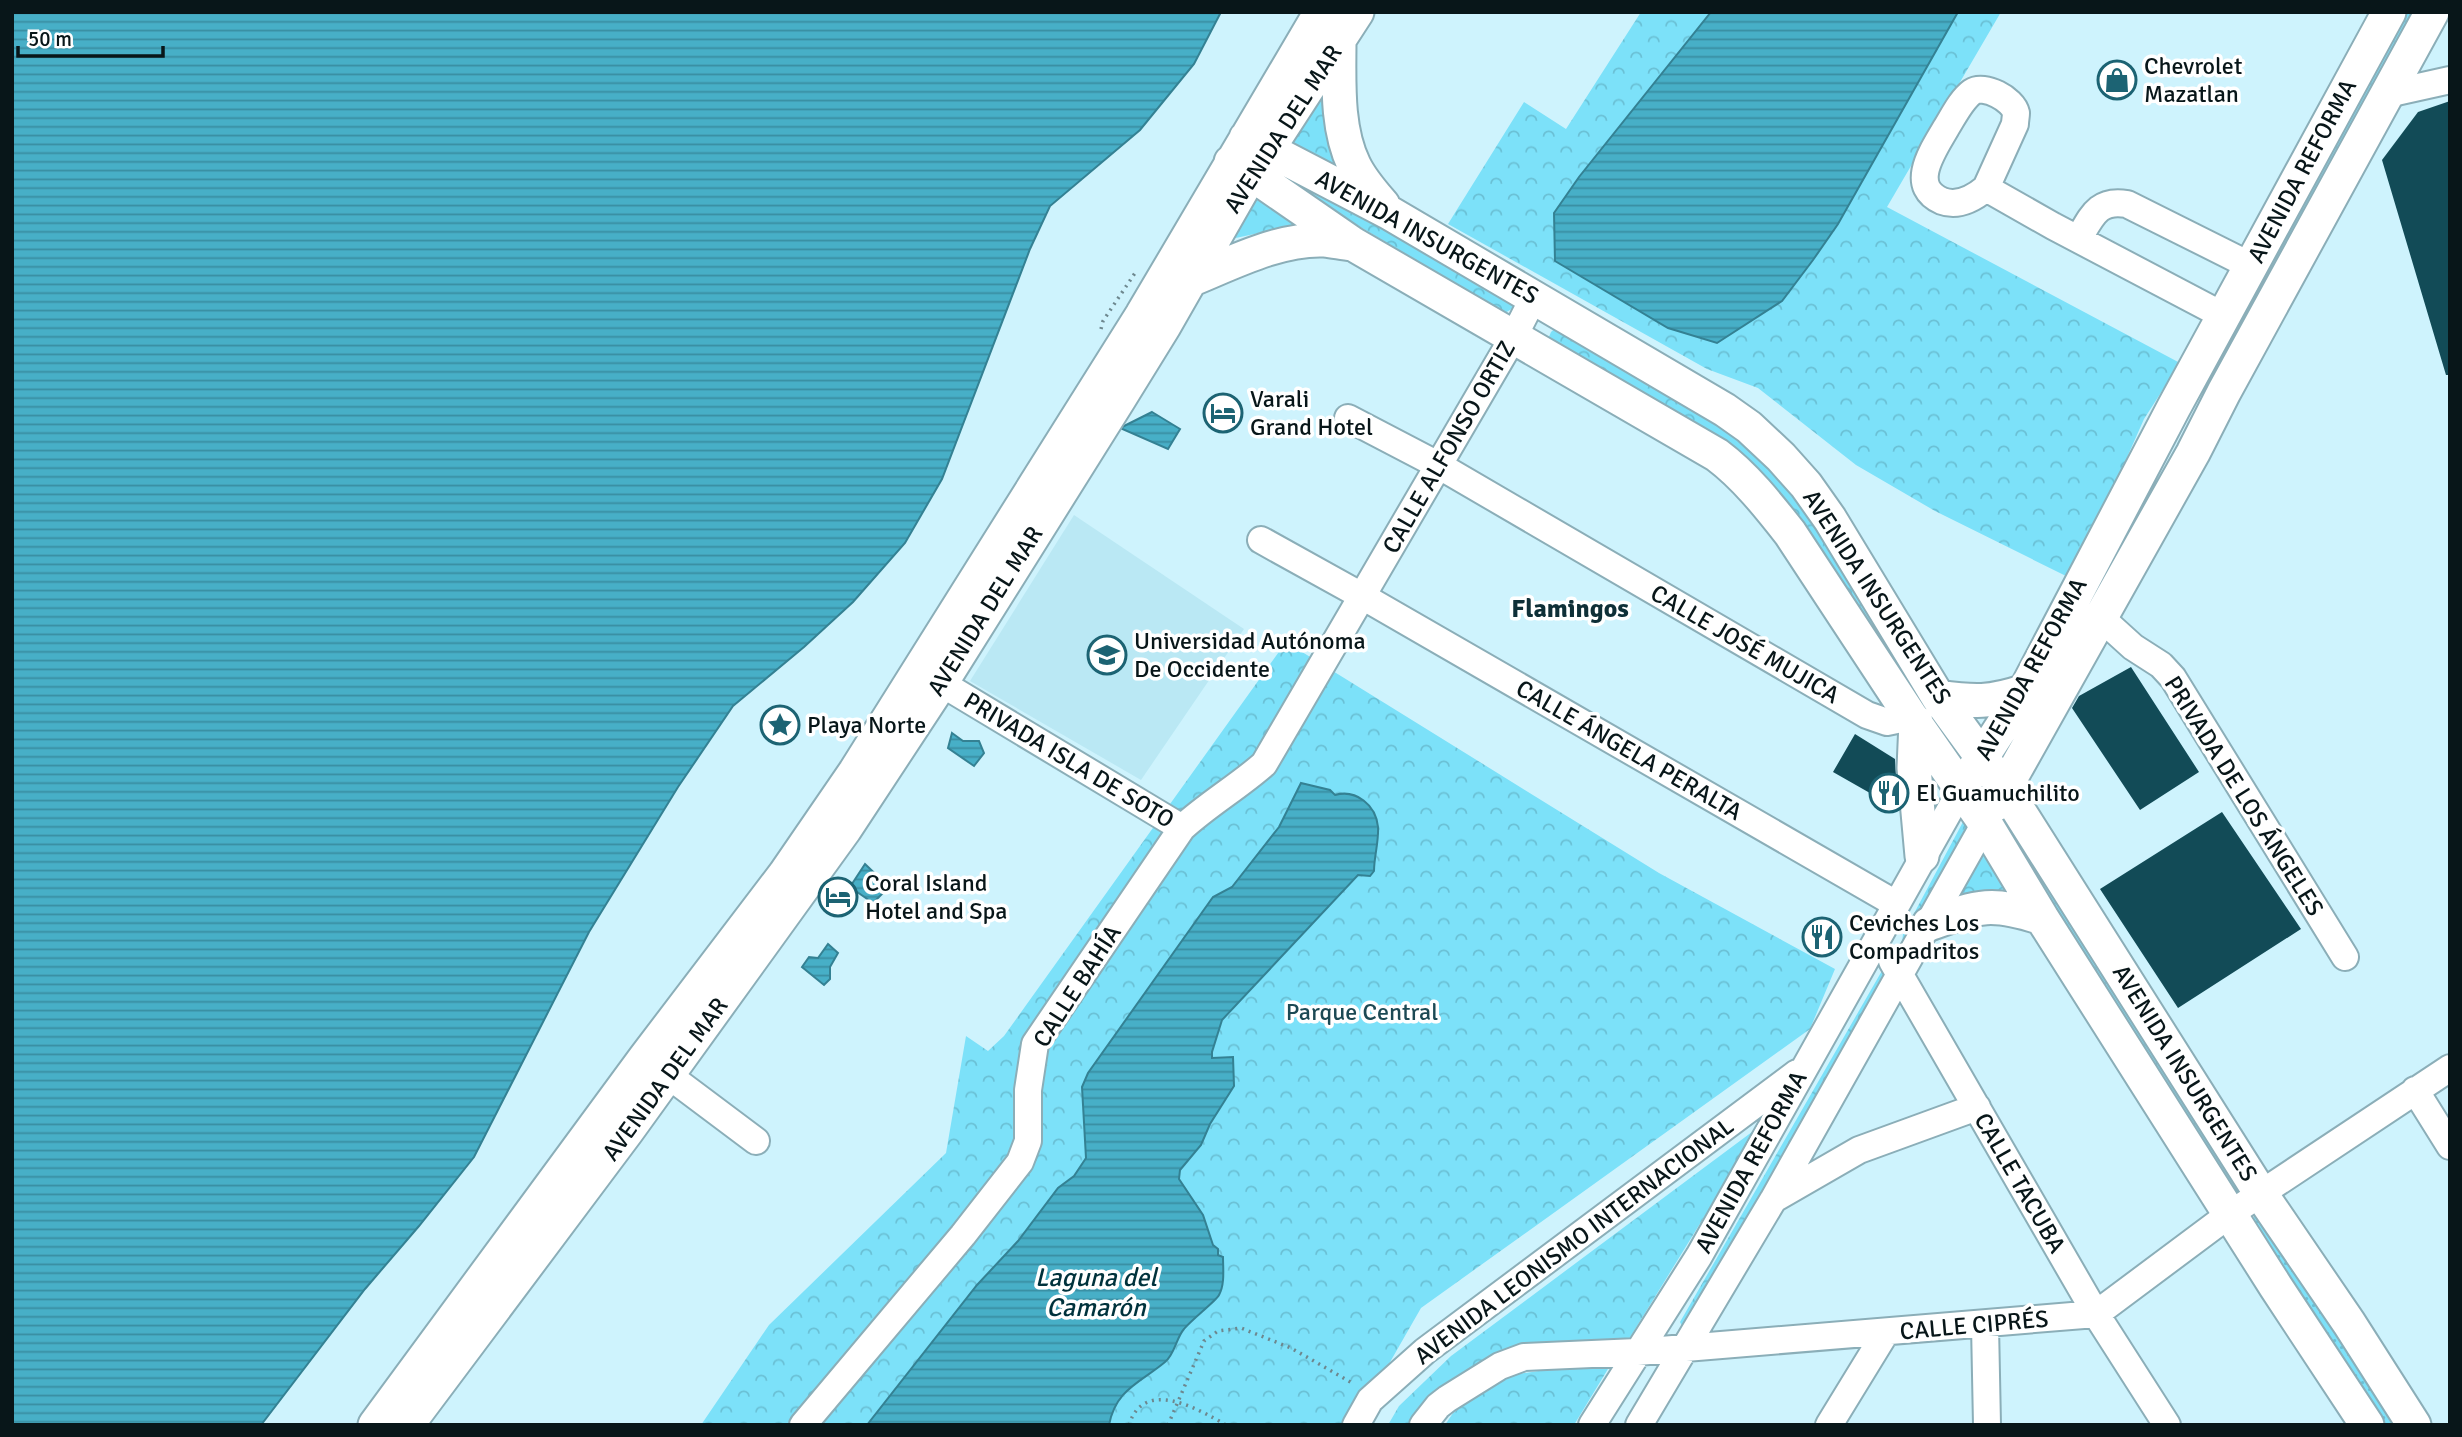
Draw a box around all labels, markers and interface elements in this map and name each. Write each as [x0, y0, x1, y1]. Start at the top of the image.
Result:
scale bar [18, 14, 163, 58]
text: 50 m [28, 26, 72, 52]
street label: AVENIDA DEL MAR [1217, 39, 1349, 219]
place label: Chevrolet Mazatlan [2144, 51, 2242, 109]
shop icon: Chevrolet Mazatlan [2096, 59, 2138, 101]
street label: AVENIDA REFORMA [2241, 74, 2363, 268]
street label: AVENIDA INSURGENTES [1310, 163, 1544, 311]
street label: CALLE ALFONSO ORTIZ [1376, 335, 1522, 559]
place label: Varali Grand Hotel [1250, 384, 1373, 442]
hotel icon: Varali Grand Hotel [1202, 392, 1244, 434]
street label: AVENIDA INSURGENTES [1796, 484, 1958, 710]
street label: AVENIDA DEL MAR [921, 521, 1049, 701]
street label: AVENIDA REFORMA [1968, 572, 2094, 766]
street label: CALLE JOSÉ MUJICA [1645, 578, 1845, 710]
district label: Flamingos [1511, 593, 1629, 625]
place label: Universidad Autónoma De Occidente [1134, 626, 1366, 684]
school or university icon: Universidad Autónoma De Occidente [1086, 634, 1128, 676]
street label: PRIVADA DE LOS ÁNGELES [2158, 670, 2330, 922]
street label: CALLE ÁNGELA PERALTA [1511, 673, 1748, 827]
street label: PRIVADA ISLA DE SOTO [958, 685, 1180, 835]
place icon: Playa Norte [759, 704, 801, 746]
place label: Playa Norte [807, 710, 926, 740]
restaurant icon: El Guamuchilito [1868, 772, 1910, 814]
place label: El Guamuchilito [1916, 778, 2080, 808]
place label: Coral Island Hotel and Spa [865, 868, 1007, 926]
hotel icon: Coral Island Hotel and Spa [817, 876, 859, 918]
place label: Ceviches Los Compadritos [1849, 908, 1979, 966]
restaurant icon: Ceviches Los Compadritos [1801, 916, 1843, 958]
street label: CALLE BAHÍA [1026, 919, 1128, 1053]
street label: AVENIDA INSURGENTES [2106, 959, 2264, 1187]
street label: AVENIDA DEL MAR [596, 991, 734, 1167]
park label: Parque Central [1286, 997, 1438, 1027]
street label: AVENIDA REFORMA [1688, 1065, 1814, 1259]
street label: CALLE TACUBA [1968, 1108, 2072, 1259]
street label: AVENIDA LEONISMO INTERNACIONAL [1408, 1111, 1740, 1371]
water label: Laguna del Camarón [1035, 1262, 1159, 1324]
street label: CALLE CIPRÉS [1898, 1304, 2050, 1346]

